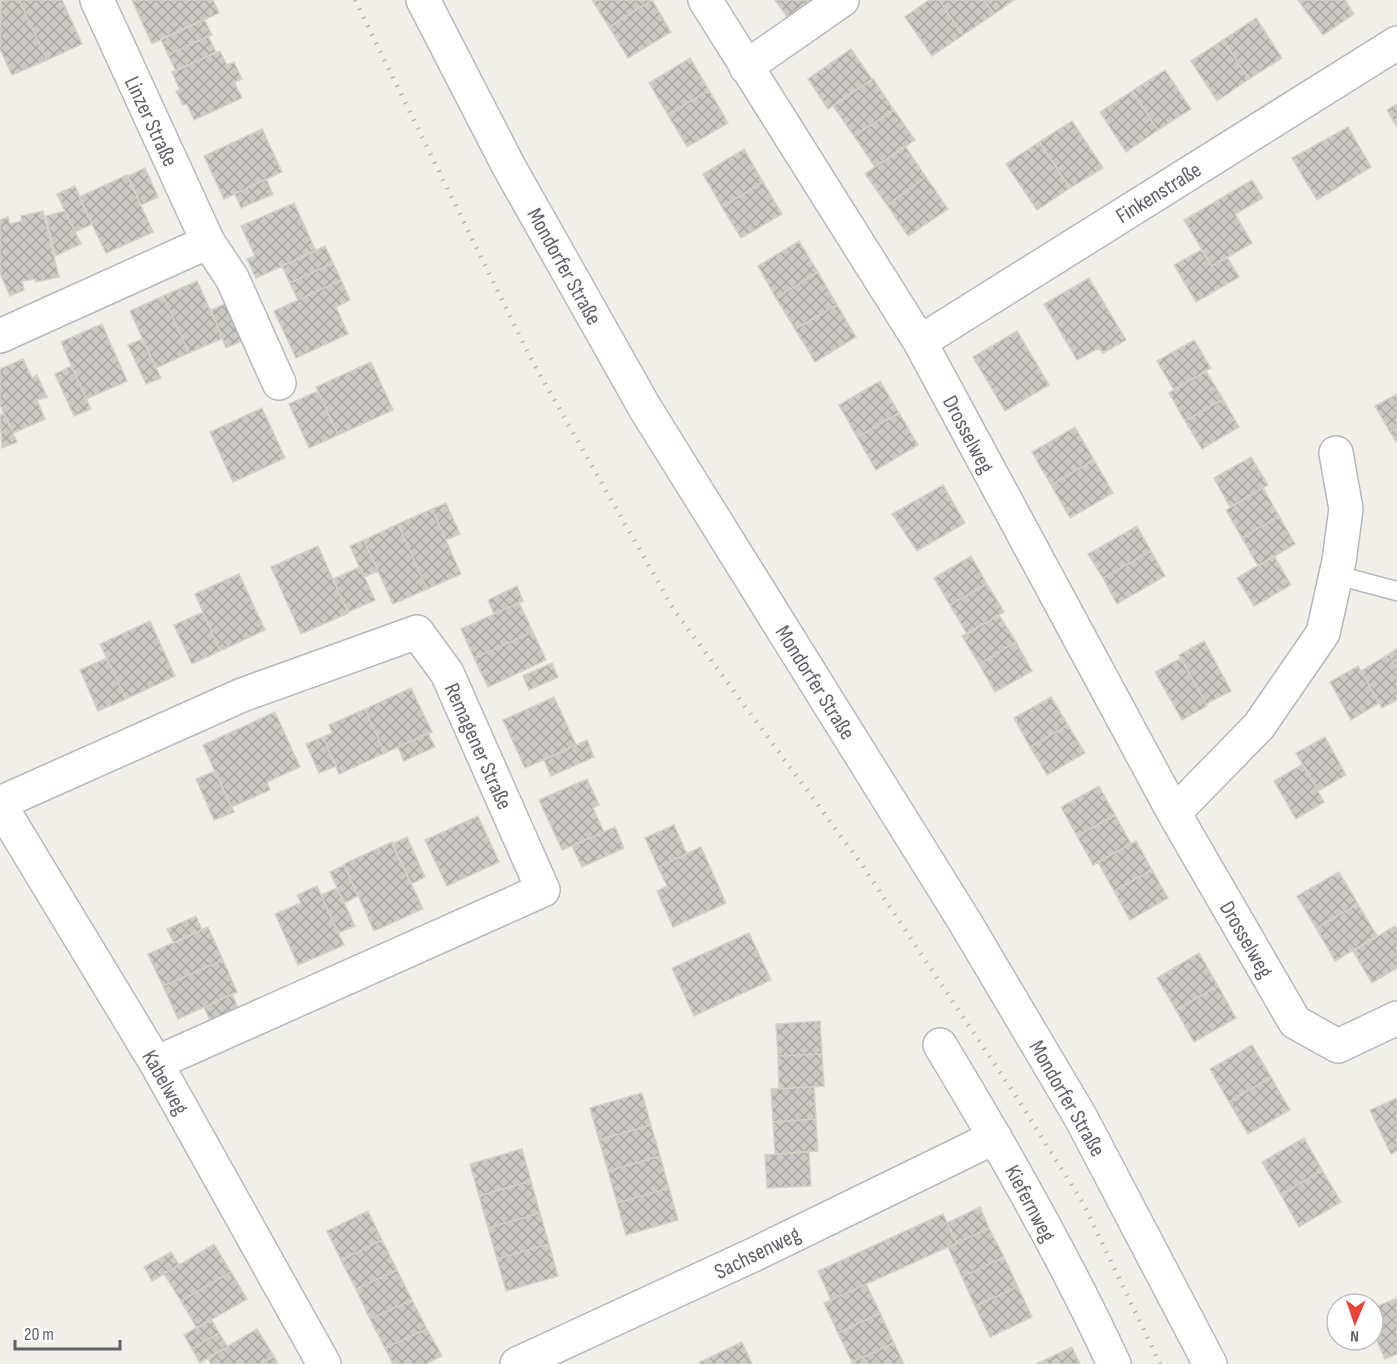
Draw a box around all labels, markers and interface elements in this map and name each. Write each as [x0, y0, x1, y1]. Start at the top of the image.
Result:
street label: Linzer Straße [118, 72, 183, 171]
street label: Finkenstraße [1111, 156, 1206, 230]
street label: Mondorfer Straße [520, 203, 607, 330]
street label: Drosselweg [936, 391, 999, 478]
street label: Mondorfer Straße [769, 621, 861, 745]
street label: Remagener Straße [438, 679, 518, 814]
street label: Drosselweg [1213, 896, 1279, 983]
street label: Mondorfer Straße [1023, 1036, 1111, 1162]
street label: Kabelweg [135, 1046, 194, 1120]
street label: Kiefernweg [998, 1161, 1061, 1247]
street label: Sachsenweg [710, 1221, 805, 1286]
north arrow [1325, 1292, 1385, 1352]
scale bar [15, 1313, 120, 1351]
text: 20 m [24, 1324, 54, 1345]
text: N [1350, 1326, 1359, 1345]

